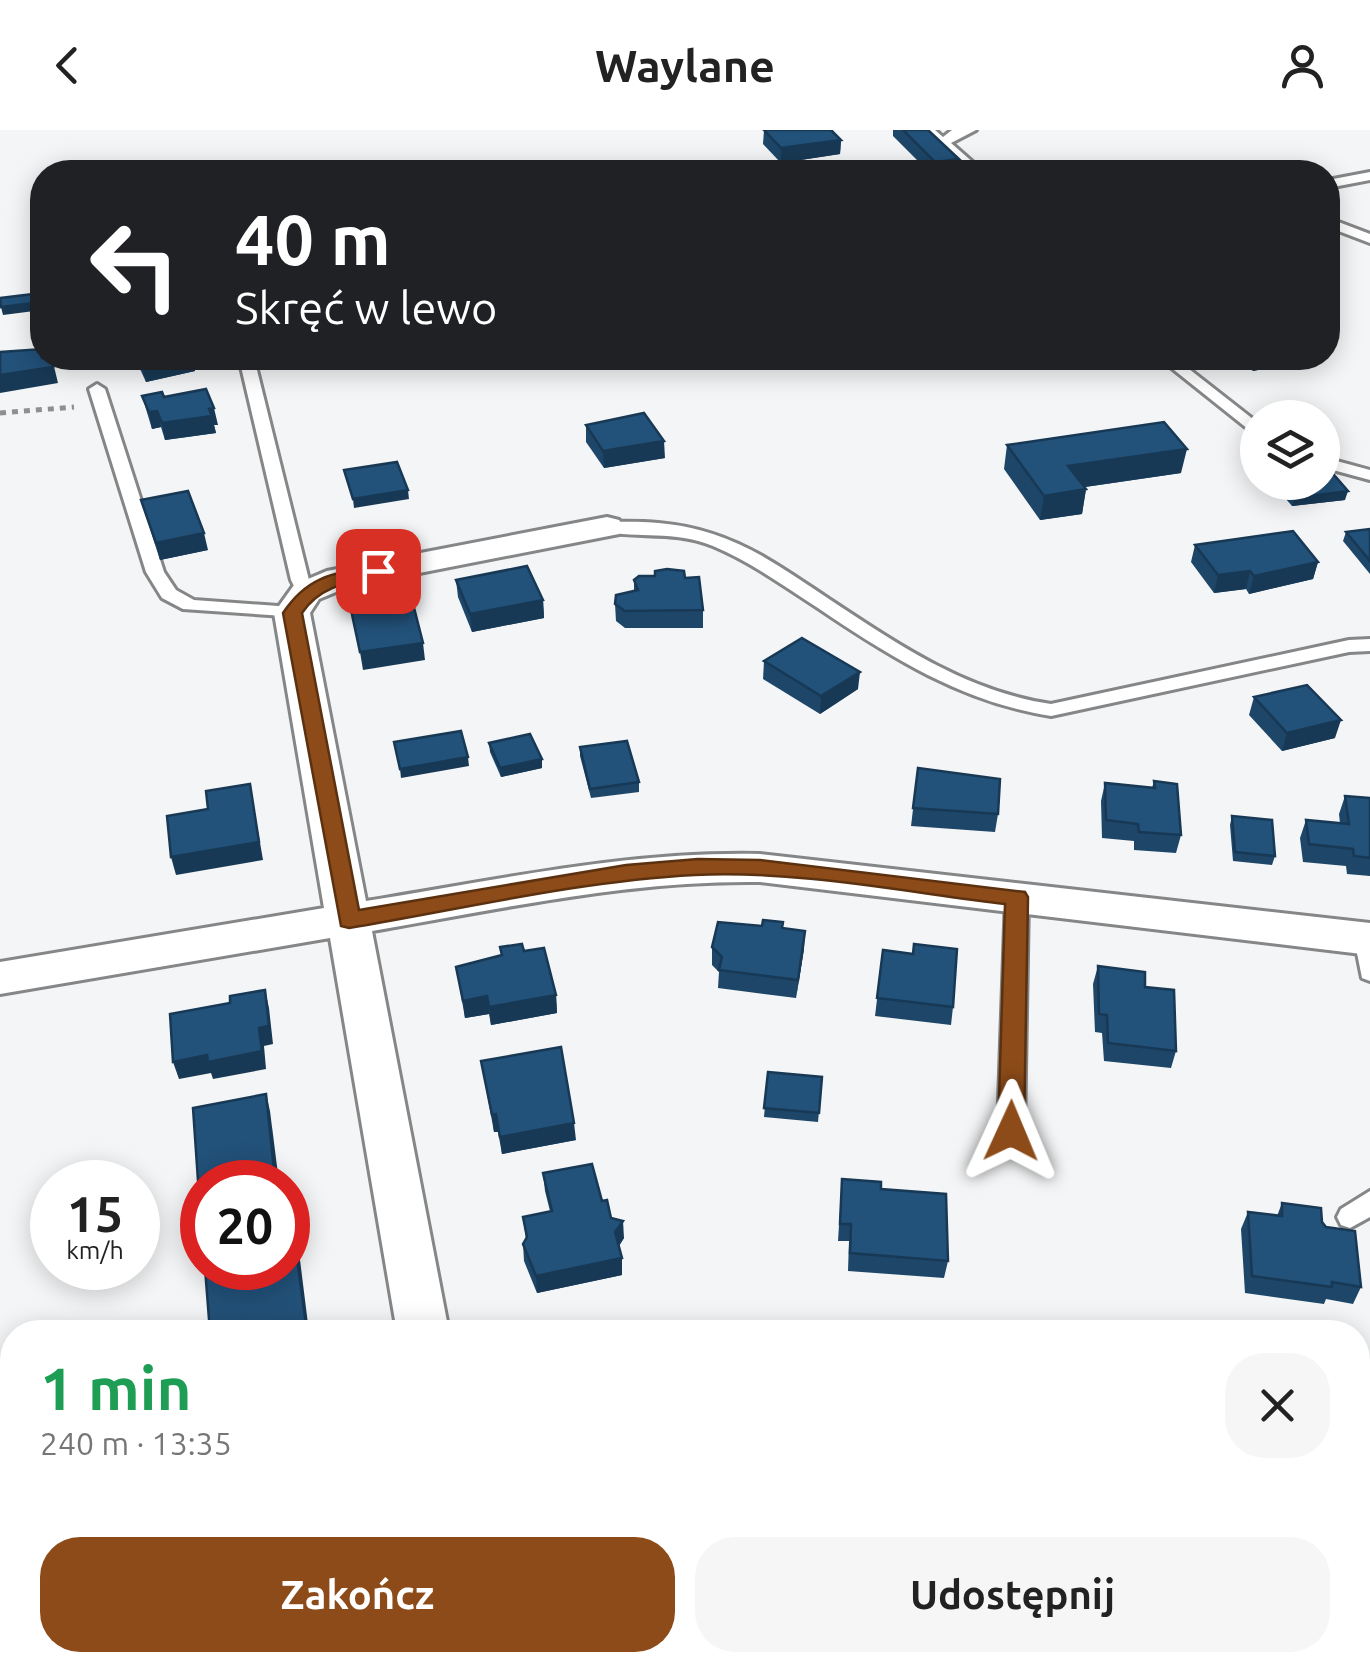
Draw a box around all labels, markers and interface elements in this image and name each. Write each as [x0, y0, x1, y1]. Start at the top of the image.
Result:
icon: back [40, 38, 95, 93]
icon: person [1275, 38, 1330, 93]
text: Waylane [595, 40, 775, 91]
icon: left [70, 200, 200, 330]
text: 40 m [235, 200, 391, 278]
text: Skręć w lewo [235, 282, 497, 333]
map controls [1240, 400, 1340, 500]
button: layers [1240, 400, 1340, 500]
pin [336, 529, 421, 614]
icon: arrive [351, 544, 406, 599]
position arrow [959, 1079, 1063, 1183]
speed limit sign: 20 [180, 1160, 310, 1290]
text: 15 [67, 1185, 123, 1241]
text: km/h [66, 1236, 124, 1264]
button: close [1225, 1353, 1330, 1458]
text: 1 min [40, 1354, 192, 1421]
text: 240 m · 13:35 [40, 1425, 232, 1461]
button: Zakończ [40, 1537, 675, 1652]
button: Udostępnij [695, 1537, 1330, 1652]

